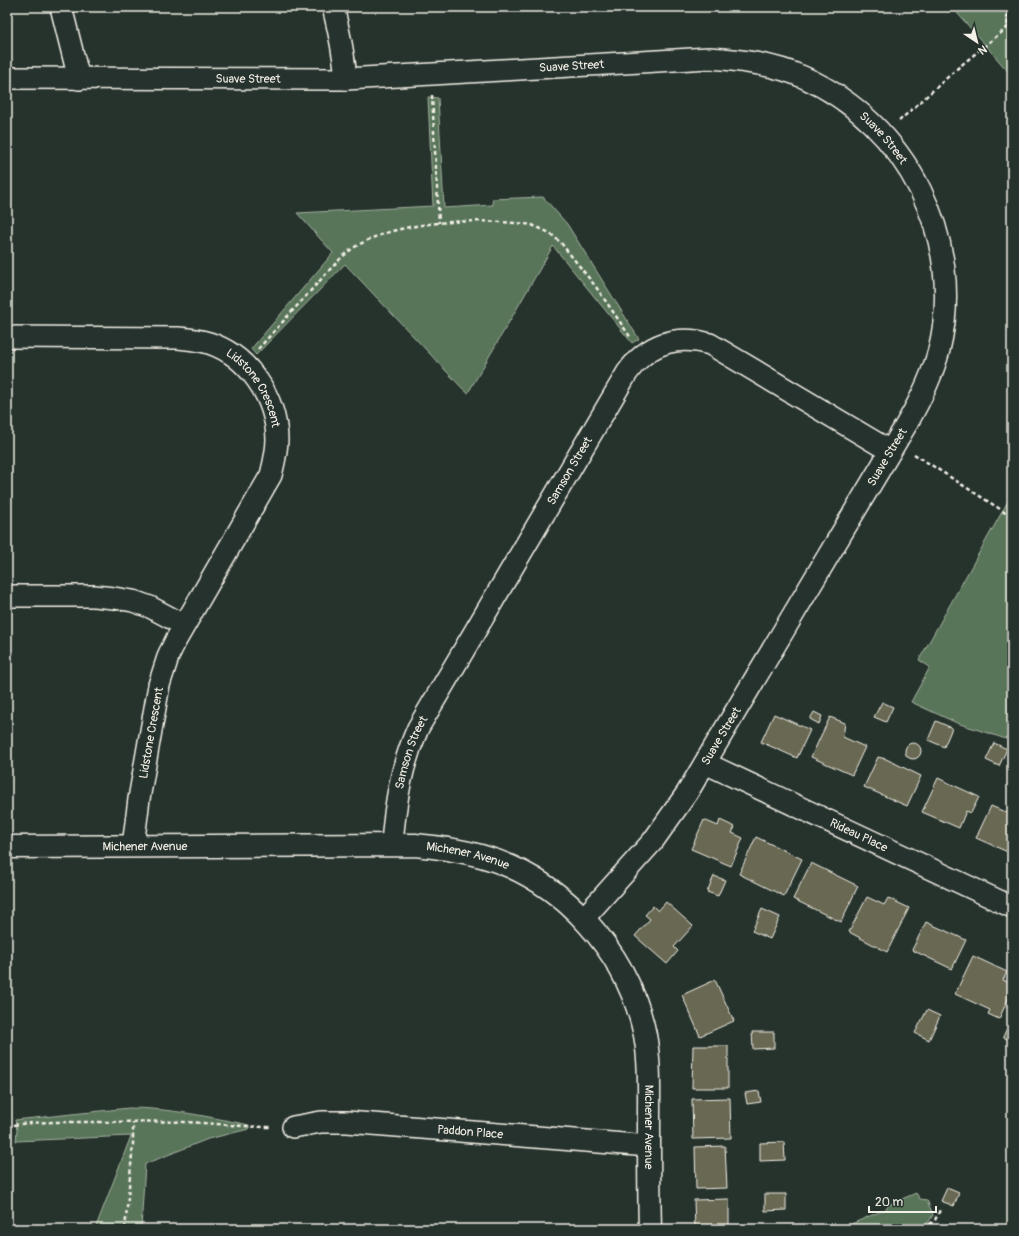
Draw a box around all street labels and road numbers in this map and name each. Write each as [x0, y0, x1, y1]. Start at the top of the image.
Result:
street label: Suave Street [539, 57, 605, 76]
street label: Suave Street [215, 72, 281, 87]
street label: Suave Street [856, 109, 910, 167]
street label: Lidstone Crescent [223, 346, 283, 429]
street label: Suave Street [864, 425, 911, 489]
street label: Samson Street [544, 434, 596, 508]
street label: Lidstone Crescent [136, 686, 167, 780]
street label: Suave Street [698, 704, 745, 768]
street label: Samson Street [392, 713, 432, 790]
street label: Rideau Place [827, 816, 890, 856]
street label: Michener Avenue [103, 839, 188, 855]
street label: Michener Avenue [426, 839, 511, 873]
street label: Michener Avenue [641, 1085, 656, 1170]
street label: Paddon Place [437, 1122, 504, 1142]

